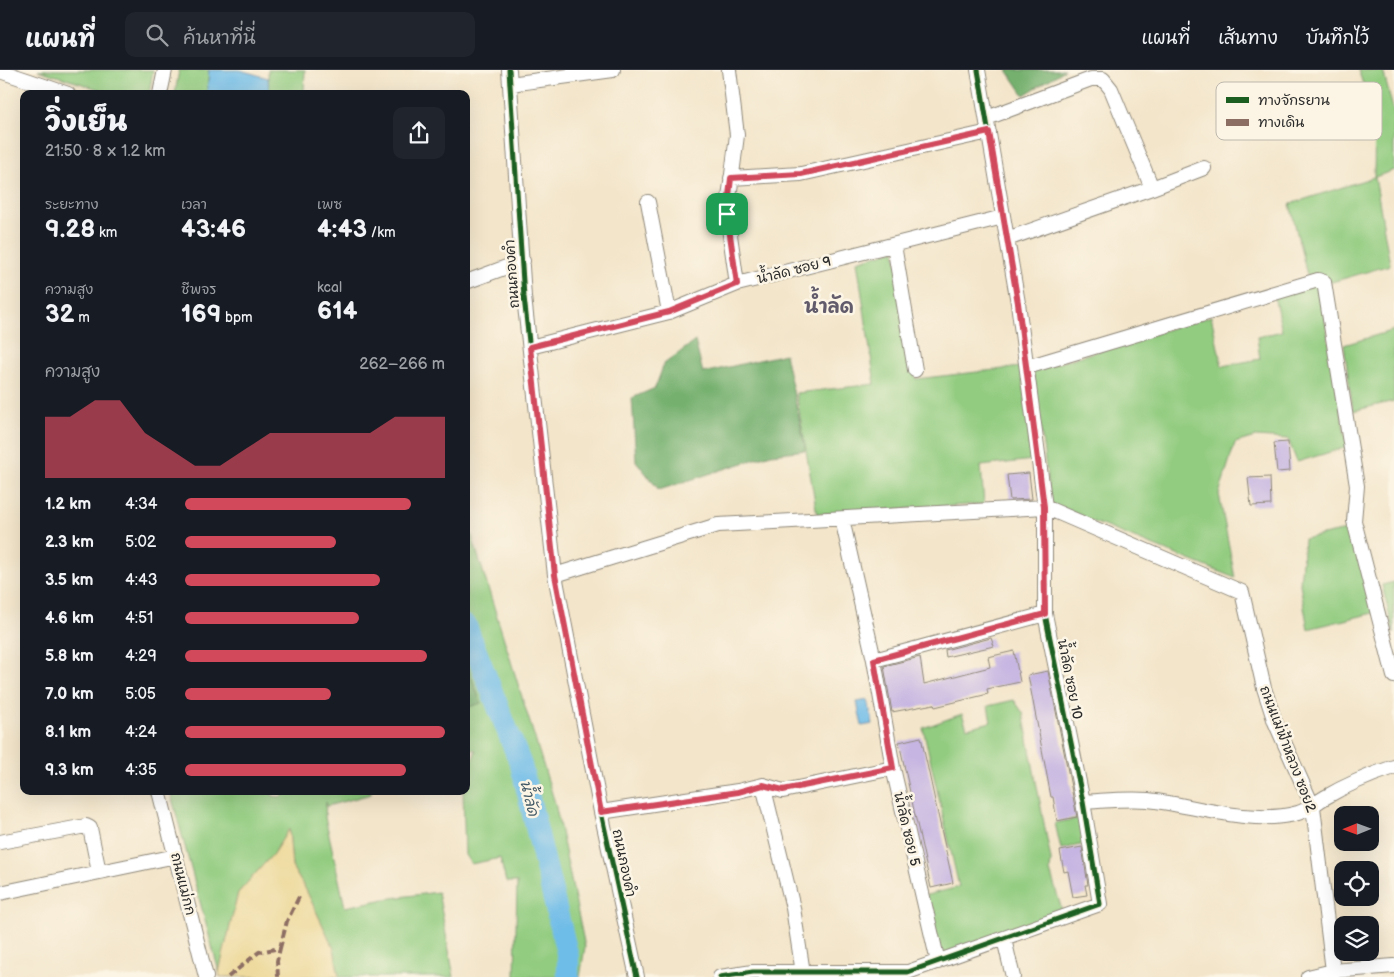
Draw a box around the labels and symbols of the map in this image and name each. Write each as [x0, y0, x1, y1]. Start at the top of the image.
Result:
legend [1216, 82, 1382, 140]
text: ทางจักรยาน [1258, 92, 1331, 109]
text: ทางเดิน [1258, 114, 1305, 131]
pin [706, 193, 748, 235]
street label: ถนนกองคำ [501, 239, 523, 309]
street label: น้ำลัด ซอย 9 [754, 249, 833, 287]
district label: น้ำลัด [804, 286, 854, 319]
street label: น้ำลัด ซอย 10 [1054, 637, 1090, 721]
street label: ถนนแม่ฟ้าหลวง ซอย2 [1256, 683, 1320, 815]
water label: น้ำลัด [515, 777, 548, 819]
street label: น้ำลัด ซอย 5 [890, 789, 928, 868]
north arrow [1334, 806, 1379, 851]
street label: ถนนกองคำ [609, 828, 639, 898]
street label: ถนนแม่กก [167, 851, 199, 917]

